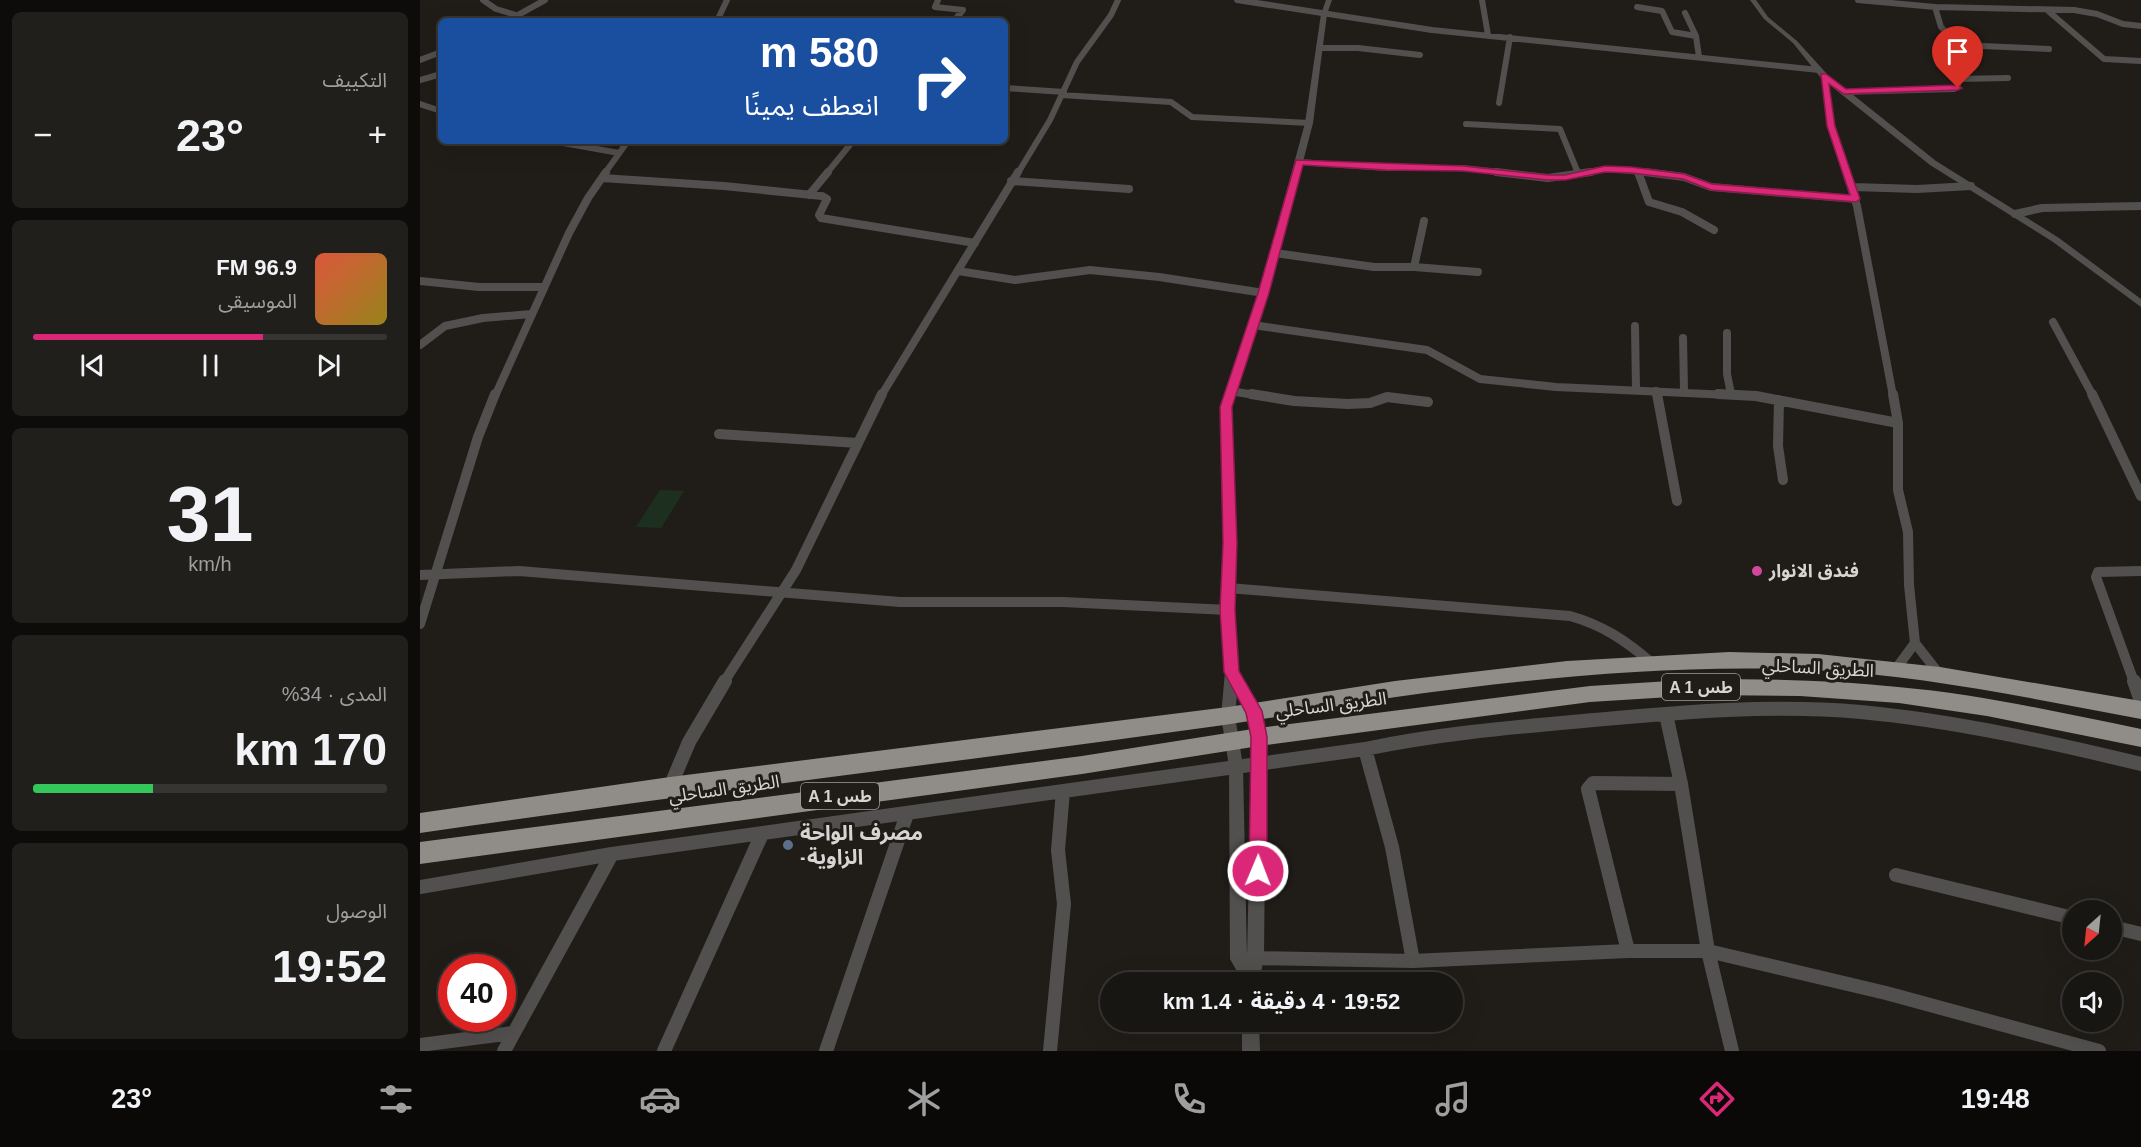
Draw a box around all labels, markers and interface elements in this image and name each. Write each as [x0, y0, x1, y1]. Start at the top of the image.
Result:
pin [1932, 26, 1983, 88]
text: 580 m [760, 29, 879, 76]
icon: arrive [1941, 35, 1974, 68]
icon: right [900, 42, 978, 120]
text: التكييف [323, 69, 387, 91]
text: انعطف يمينًا [744, 91, 879, 121]
text: 23° [176, 110, 244, 161]
text: − [33, 116, 52, 153]
text: + [368, 116, 387, 153]
text: 96.9 FM [216, 255, 297, 280]
text: الموسيقى [218, 290, 297, 312]
icon: previous [76, 349, 109, 382]
icon: pause [194, 349, 227, 382]
icon: next [312, 349, 345, 382]
text: 31 [167, 470, 253, 558]
text: km/h [188, 553, 232, 575]
place label: فندق الانوار [1768, 561, 1859, 582]
marker: فندق الانوار [1750, 564, 1764, 578]
street label: الطريق الساحلي [1761, 655, 1874, 684]
road number: A 1 طس [1662, 674, 1740, 700]
text: المدى · 34% [282, 683, 387, 705]
street label: الطريق الساحلي [1274, 688, 1388, 725]
text: 170 km [234, 724, 387, 775]
street label: الطريق الساحلي [667, 771, 781, 810]
road number: A 1 طس [801, 783, 879, 809]
place label: مصرف الواحة -الزاوية [800, 821, 923, 869]
marker: مصرف الواحة -الزاوية [781, 838, 795, 852]
position arrow [1226, 839, 1290, 903]
text: الوصول [326, 900, 387, 922]
north arrow [2062, 900, 2122, 960]
map controls [2062, 900, 2122, 1032]
text: 19:52 [272, 941, 387, 992]
speed limit sign: 40 [438, 954, 516, 1032]
button: sound [2062, 972, 2122, 1032]
text: 19:52 · 4 دقيقة · 1.4 km [1163, 989, 1400, 1014]
icon: filters [375, 1078, 417, 1120]
icon: car [639, 1078, 681, 1120]
icon: climate [903, 1078, 945, 1120]
icon: phone [1168, 1078, 1210, 1120]
icon: music [1432, 1078, 1474, 1120]
icon: directions [1696, 1078, 1738, 1120]
text: 23° [111, 1084, 152, 1114]
text: 19:48 [1961, 1084, 2030, 1114]

